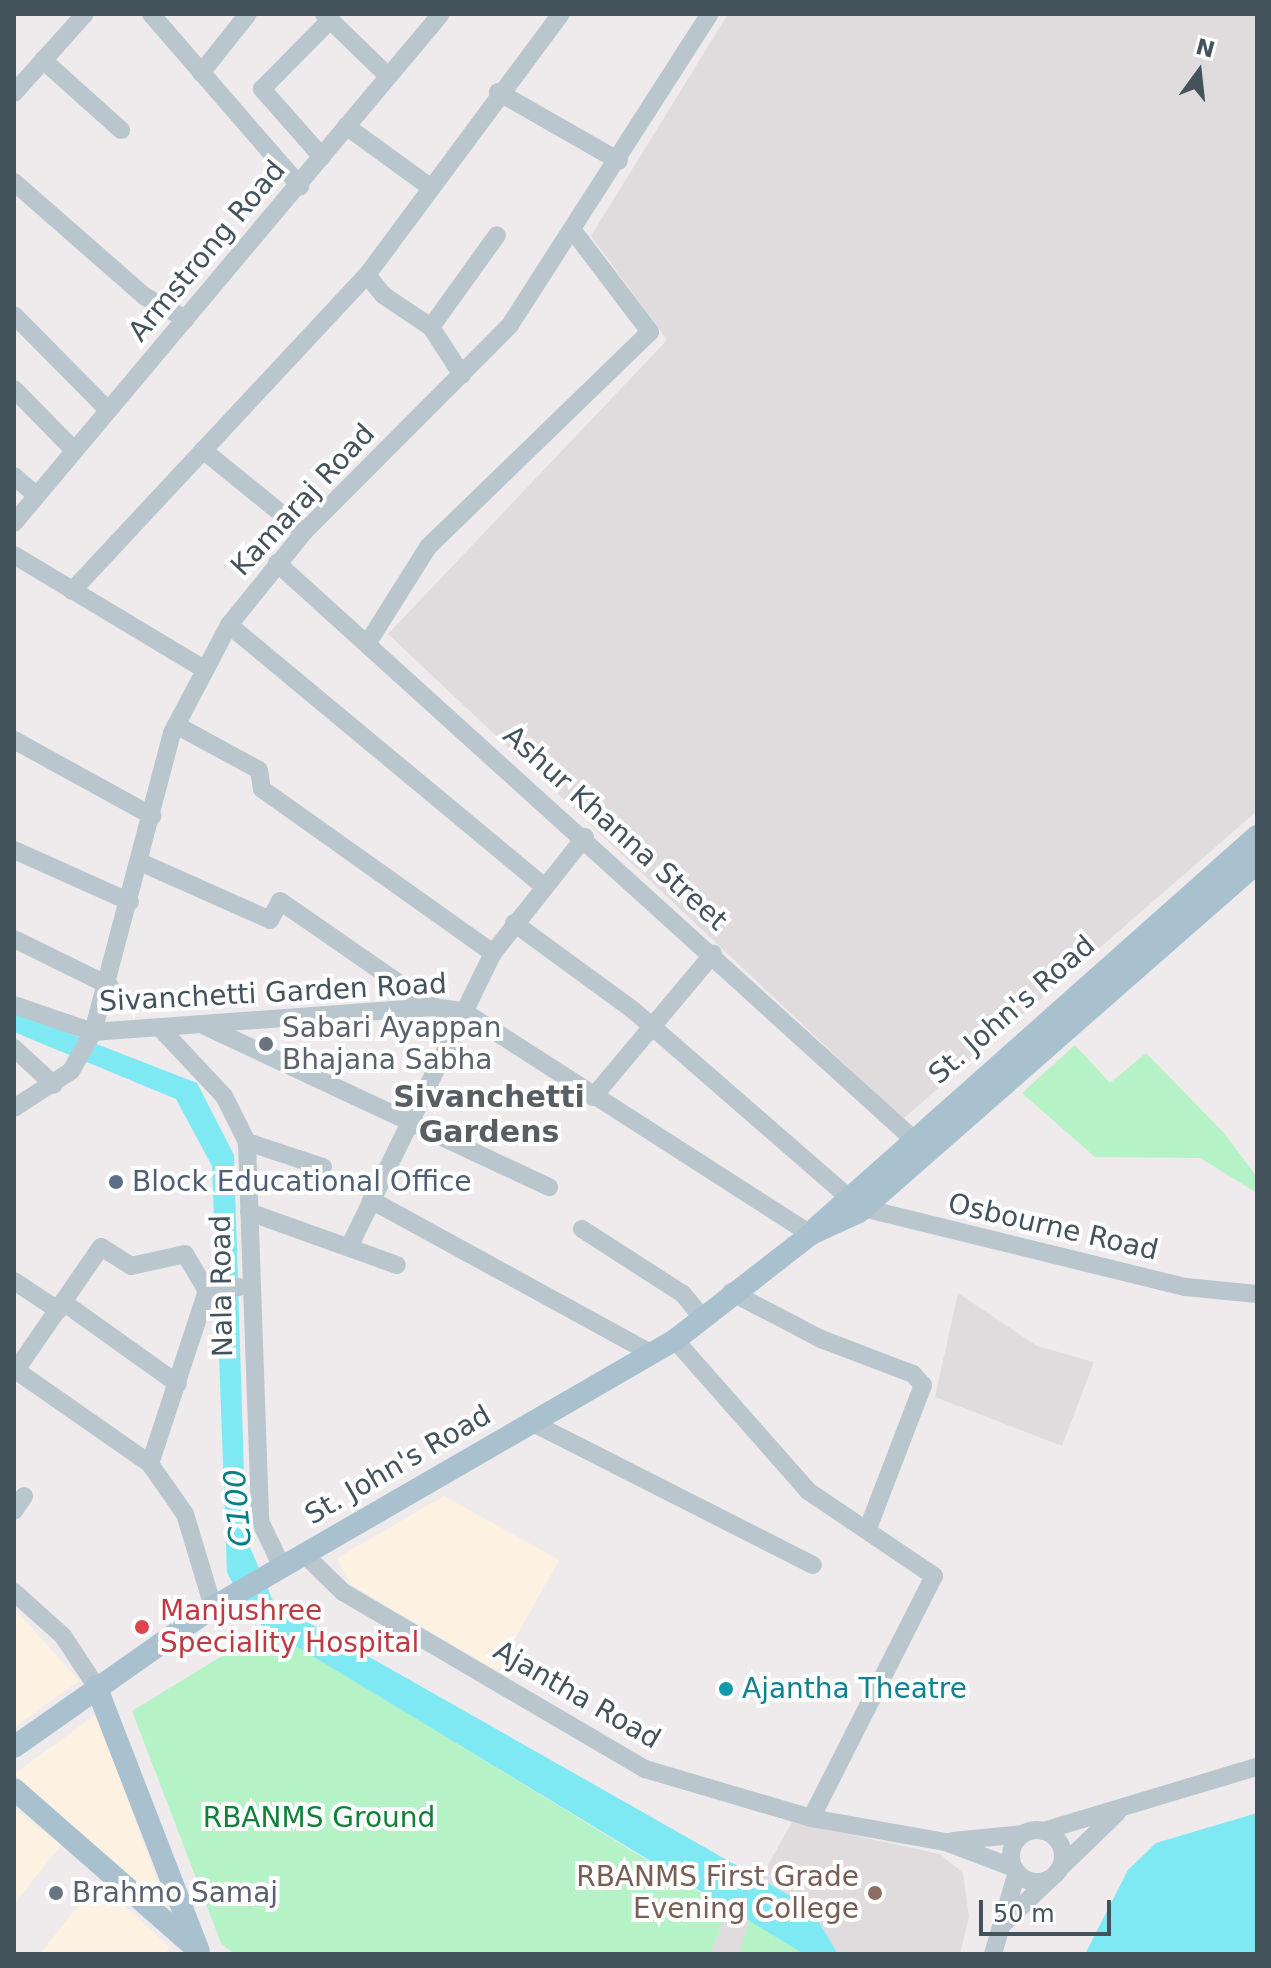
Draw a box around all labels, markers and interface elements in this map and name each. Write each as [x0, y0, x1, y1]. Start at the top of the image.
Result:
north arrow [1159, 32, 1239, 112]
text: N [1193, 34, 1217, 63]
street label: Armstrong Road [122, 154, 292, 348]
street label: Kamaraj Road [224, 417, 382, 583]
street label: Ashur Khanna Street [496, 719, 734, 937]
street label: St. John's Road [922, 929, 1102, 1091]
street label: Sivanchetti Garden Road [98, 967, 448, 1019]
place label: Sabari Ayappan Bhajana Sabha [282, 1011, 501, 1077]
marker: Sabari Ayappan Bhajana Sabha [257, 1035, 275, 1053]
district label: Sivanchetti Gardens [393, 1079, 585, 1150]
place label: Block Educational Office [132, 1165, 472, 1199]
marker: Block Educational Office [107, 1173, 125, 1191]
street label: Osbourne Road [945, 1187, 1161, 1267]
street label: Nala Road [204, 1215, 240, 1357]
street label: St. John's Road [299, 1398, 497, 1532]
water label: C100 [217, 1467, 259, 1549]
place label: Manjushree Speciality Hospital [160, 1594, 419, 1660]
marker: Manjushree Speciality Hospital [131, 1616, 153, 1638]
street label: Ajantha Road [488, 1634, 666, 1756]
place label: Ajantha Theatre [742, 1672, 967, 1706]
marker: Ajantha Theatre [717, 1680, 735, 1698]
park label: RBANMS Ground [203, 1801, 435, 1835]
place label: RBANMS First Grade Evening College [576, 1860, 859, 1926]
place label: Brahmo Samaj [72, 1876, 278, 1910]
marker: Brahmo Samaj [47, 1884, 65, 1902]
marker: RBANMS First Grade Evening College [866, 1884, 884, 1902]
scale bar [983, 1884, 1115, 1934]
text: 50 m [993, 1900, 1055, 1928]

